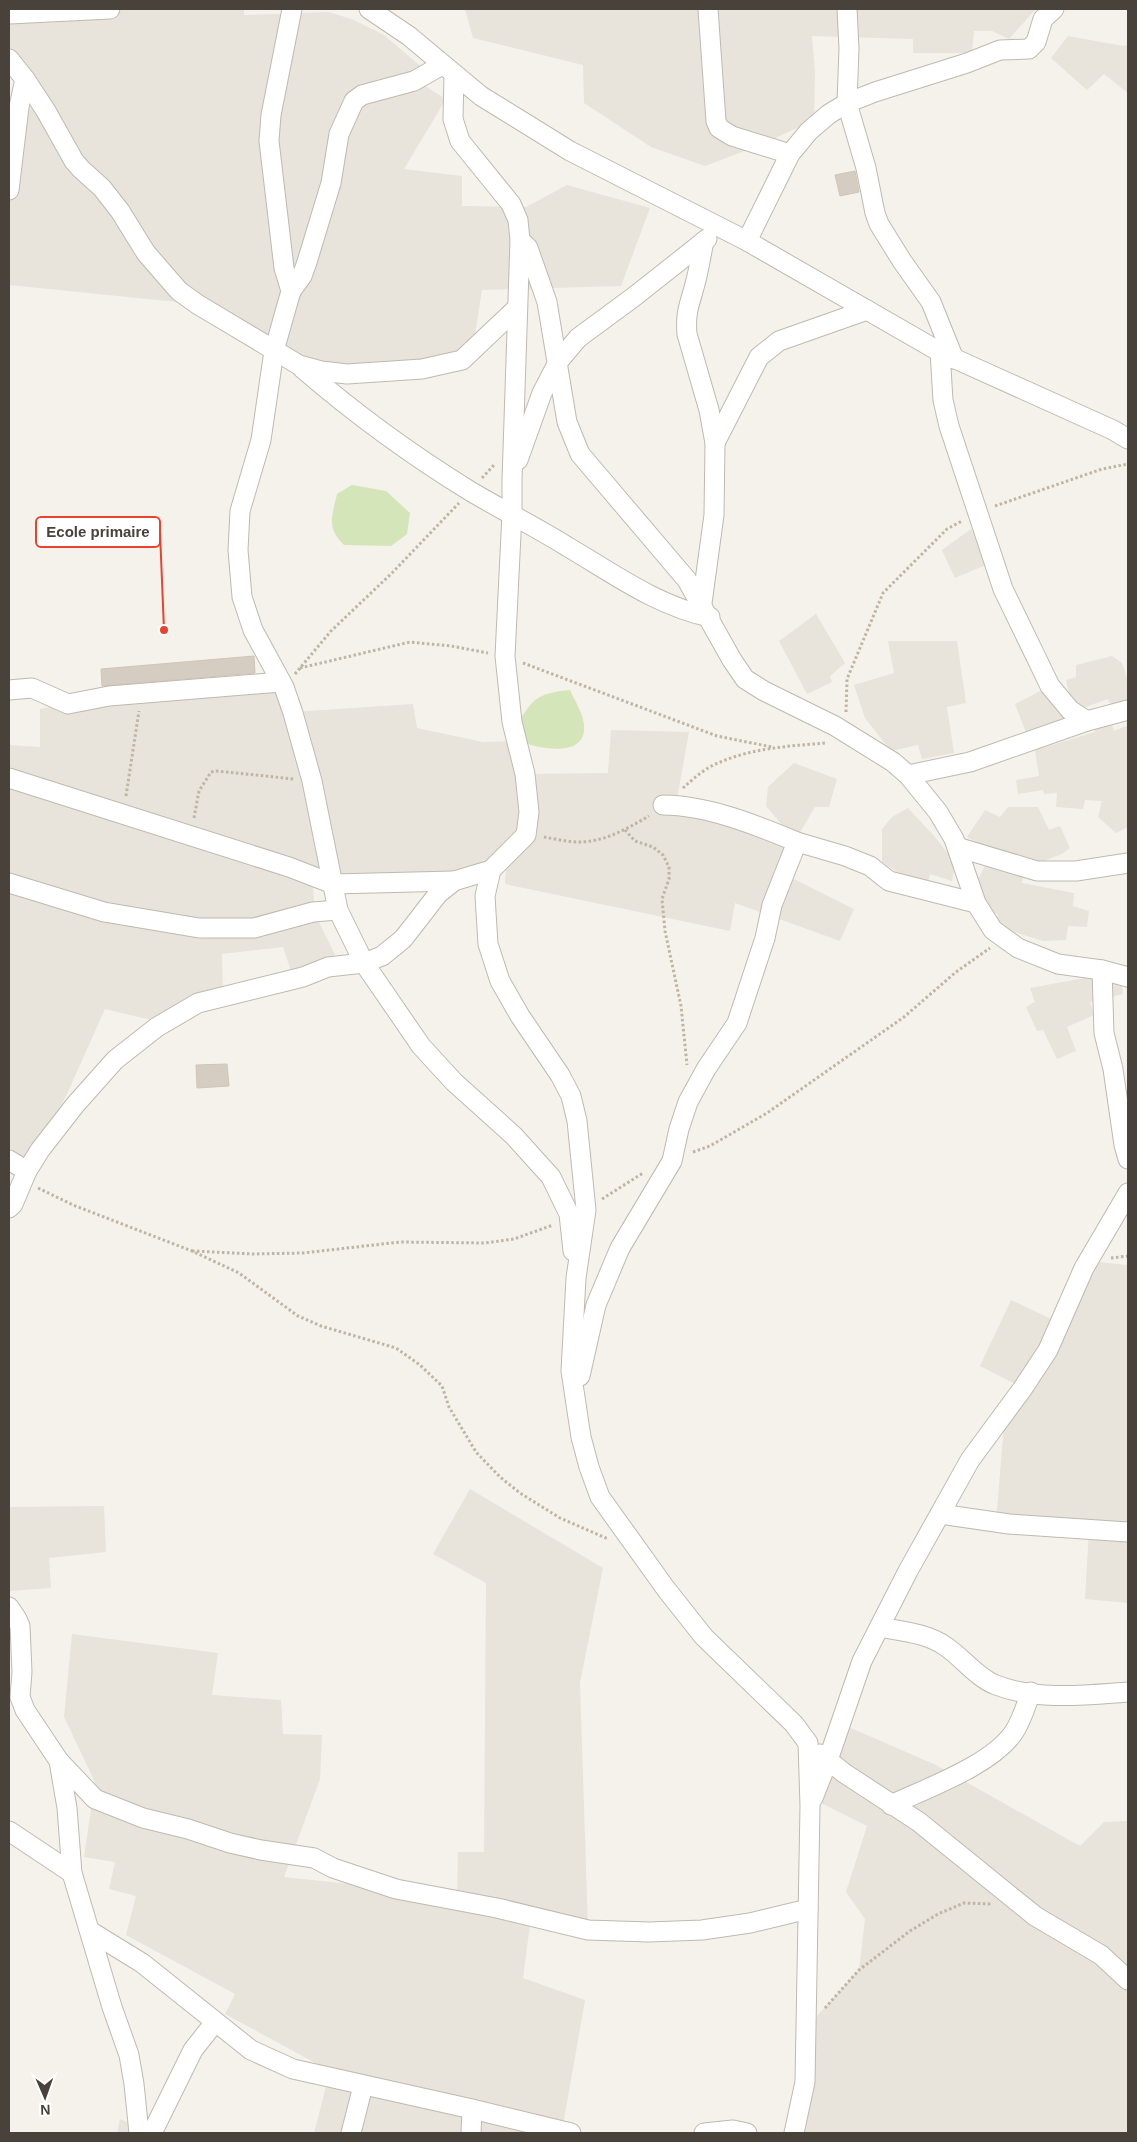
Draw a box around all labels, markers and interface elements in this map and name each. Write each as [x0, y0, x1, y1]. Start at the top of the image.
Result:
callout: Ecole primaire [36, 517, 160, 547]
text: Ecole primaire [46, 523, 150, 540]
north arrow [20, 2072, 70, 2122]
text: N [40, 2102, 51, 2118]

